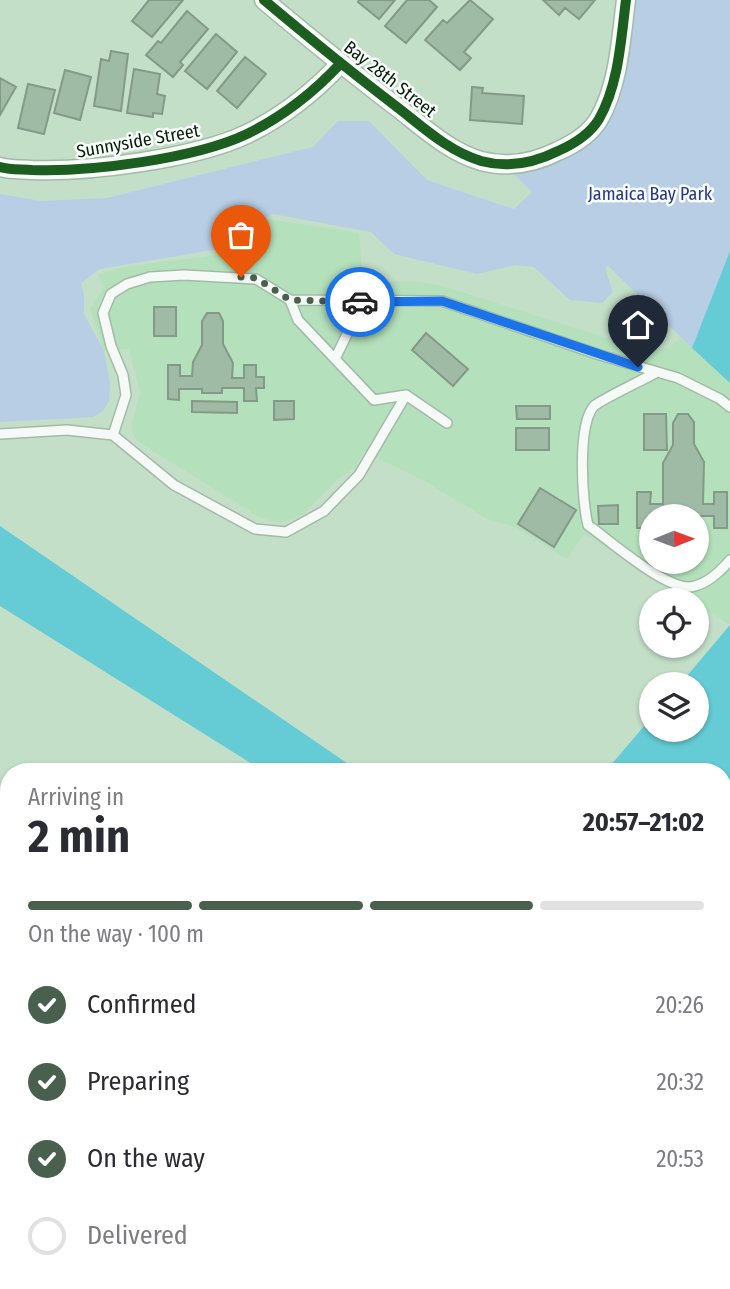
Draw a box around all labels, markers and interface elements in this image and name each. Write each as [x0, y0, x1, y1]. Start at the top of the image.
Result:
street label: Bay 28th Street [339, 36, 441, 122]
street label: Sunnyside Street [75, 119, 201, 163]
park label: Jamaica Bay Park [588, 183, 713, 205]
pin [211, 205, 271, 277]
icon: bag [222, 216, 260, 254]
courier [325, 267, 395, 337]
icon: car [341, 283, 379, 321]
pin [608, 295, 668, 367]
icon: home [619, 306, 657, 344]
north arrow [639, 504, 709, 574]
map controls [639, 504, 709, 742]
button: locate [639, 588, 709, 658]
button: layers [639, 672, 709, 742]
text: Arriving in [28, 783, 124, 811]
text: 20:57–21:02 [583, 807, 704, 838]
text: 2 min [28, 809, 130, 864]
text: On the way · 100 m [28, 920, 204, 948]
icon: check [28, 986, 66, 1024]
text: Confirmed [87, 989, 197, 1020]
text: 20:26 [655, 991, 704, 1019]
icon: check [28, 1063, 66, 1101]
text: Preparing [87, 1066, 189, 1097]
text: 20:32 [656, 1068, 704, 1096]
icon: check [28, 1140, 66, 1178]
text: On the way [87, 1143, 205, 1174]
text: 20:53 [656, 1145, 704, 1173]
text: Delivered [87, 1220, 188, 1251]

